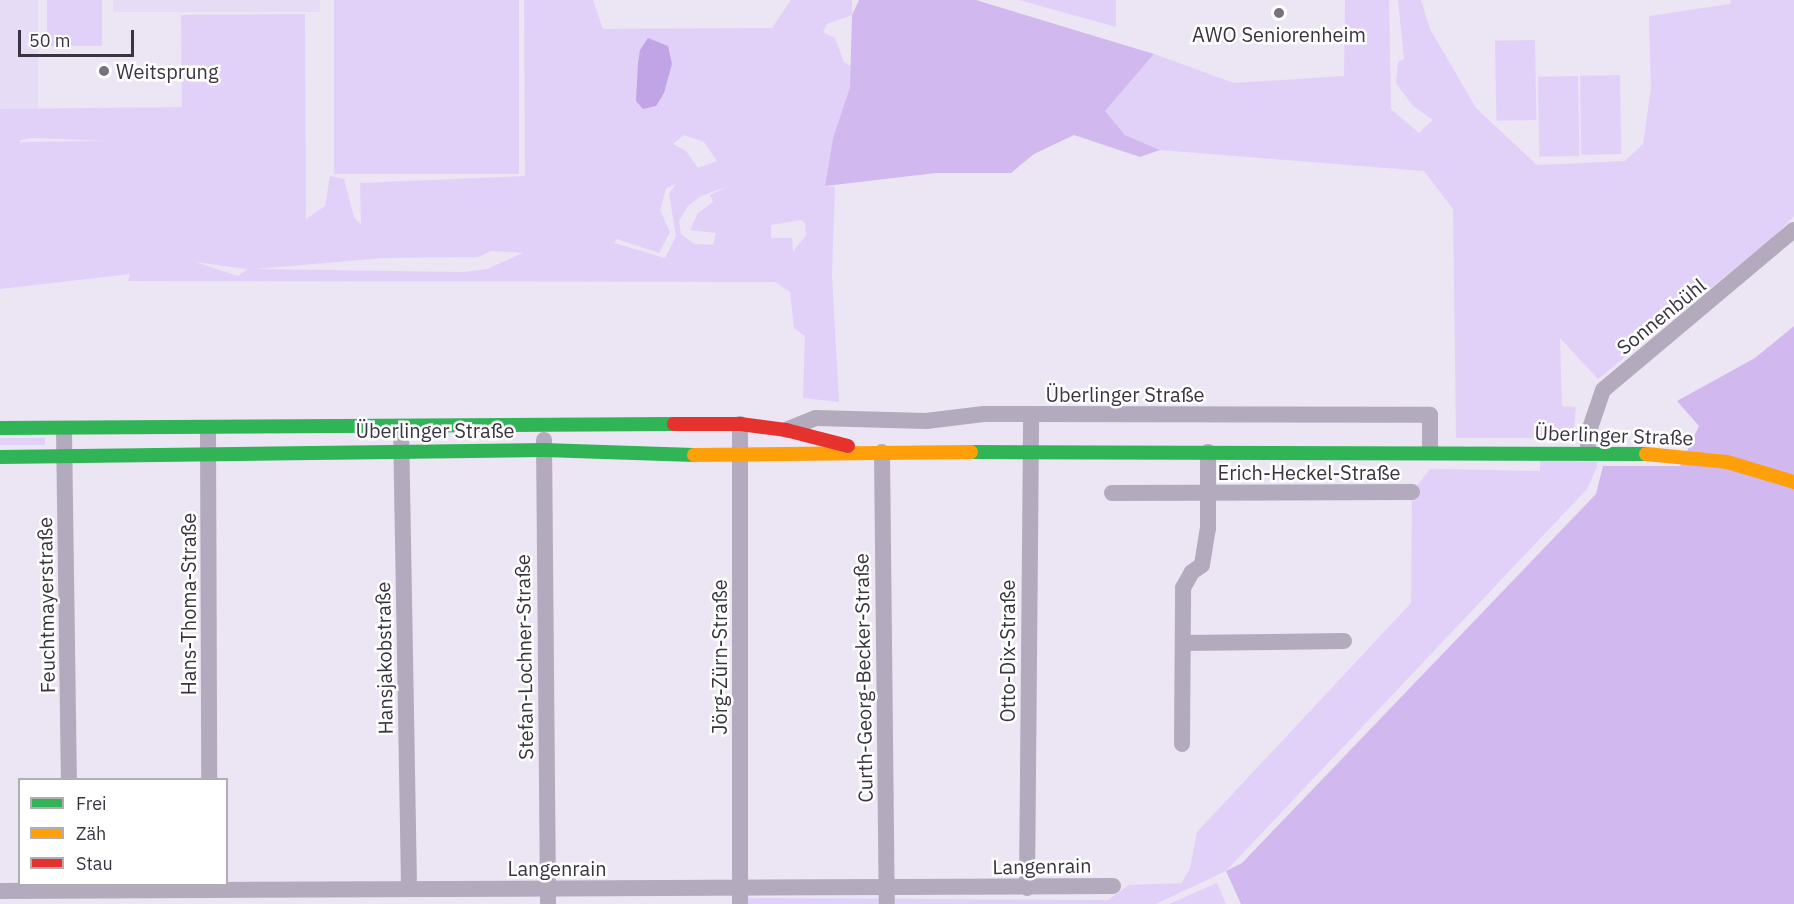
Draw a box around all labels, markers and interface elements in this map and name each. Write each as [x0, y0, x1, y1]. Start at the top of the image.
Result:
marker: AWO Seniorenheim [1272, 6, 1286, 20]
scale bar [21, 18, 136, 56]
place label: AWO Seniorenheim [1192, 22, 1366, 46]
text: 50 m [29, 29, 71, 52]
place label: Weitsprung [116, 59, 218, 83]
marker: Weitsprung [97, 64, 111, 78]
street label: Sonnenbühl [1612, 273, 1710, 359]
street label: Überlinger Straße [1045, 382, 1205, 406]
street label: Überlinger Straße [355, 418, 515, 442]
street label: Überlinger Straße [1534, 420, 1694, 450]
street label: Erich-Heckel-Straße [1218, 460, 1400, 484]
street label: Hans-Thoma-Straße [176, 513, 200, 695]
street label: Feuchtmayerstraße [32, 517, 60, 693]
street label: Curth-Georg-Becker-Straße [849, 553, 877, 803]
street label: Stefan-Lochner-Straße [510, 554, 538, 760]
street label: Jörg-Zürn-Straße [707, 579, 731, 735]
street label: Otto-Dix-Straße [995, 579, 1019, 723]
street label: Hansjakobstraße [371, 581, 397, 735]
legend [18, 778, 228, 886]
text: Frei [76, 792, 107, 815]
text: Zäh [76, 822, 106, 845]
text: Stau [76, 852, 113, 875]
street label: Langenrain [992, 853, 1092, 879]
street label: Langenrain [507, 856, 607, 880]

